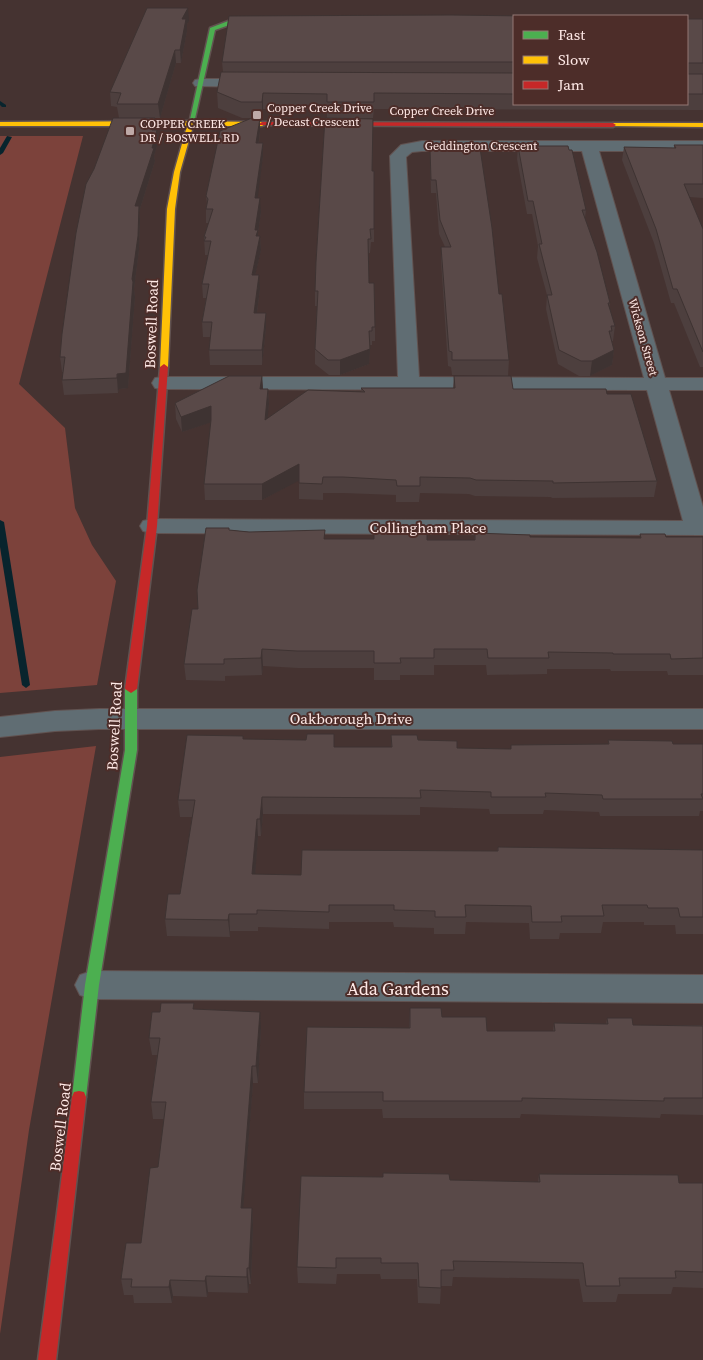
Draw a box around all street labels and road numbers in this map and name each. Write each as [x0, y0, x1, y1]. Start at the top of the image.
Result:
street label: Copper Creek Drive [390, 103, 494, 119]
street label: Geddington Crescent [425, 138, 537, 154]
street label: Boswell Road [139, 279, 163, 369]
street label: Wickson Street [624, 296, 662, 378]
street label: Collingham Place [369, 517, 487, 538]
street label: Boswell Road [101, 680, 127, 771]
street label: Oakborough Drive [290, 708, 413, 729]
street label: Ada Gardens [347, 976, 449, 1001]
street label: Boswell Road [44, 1081, 76, 1173]

